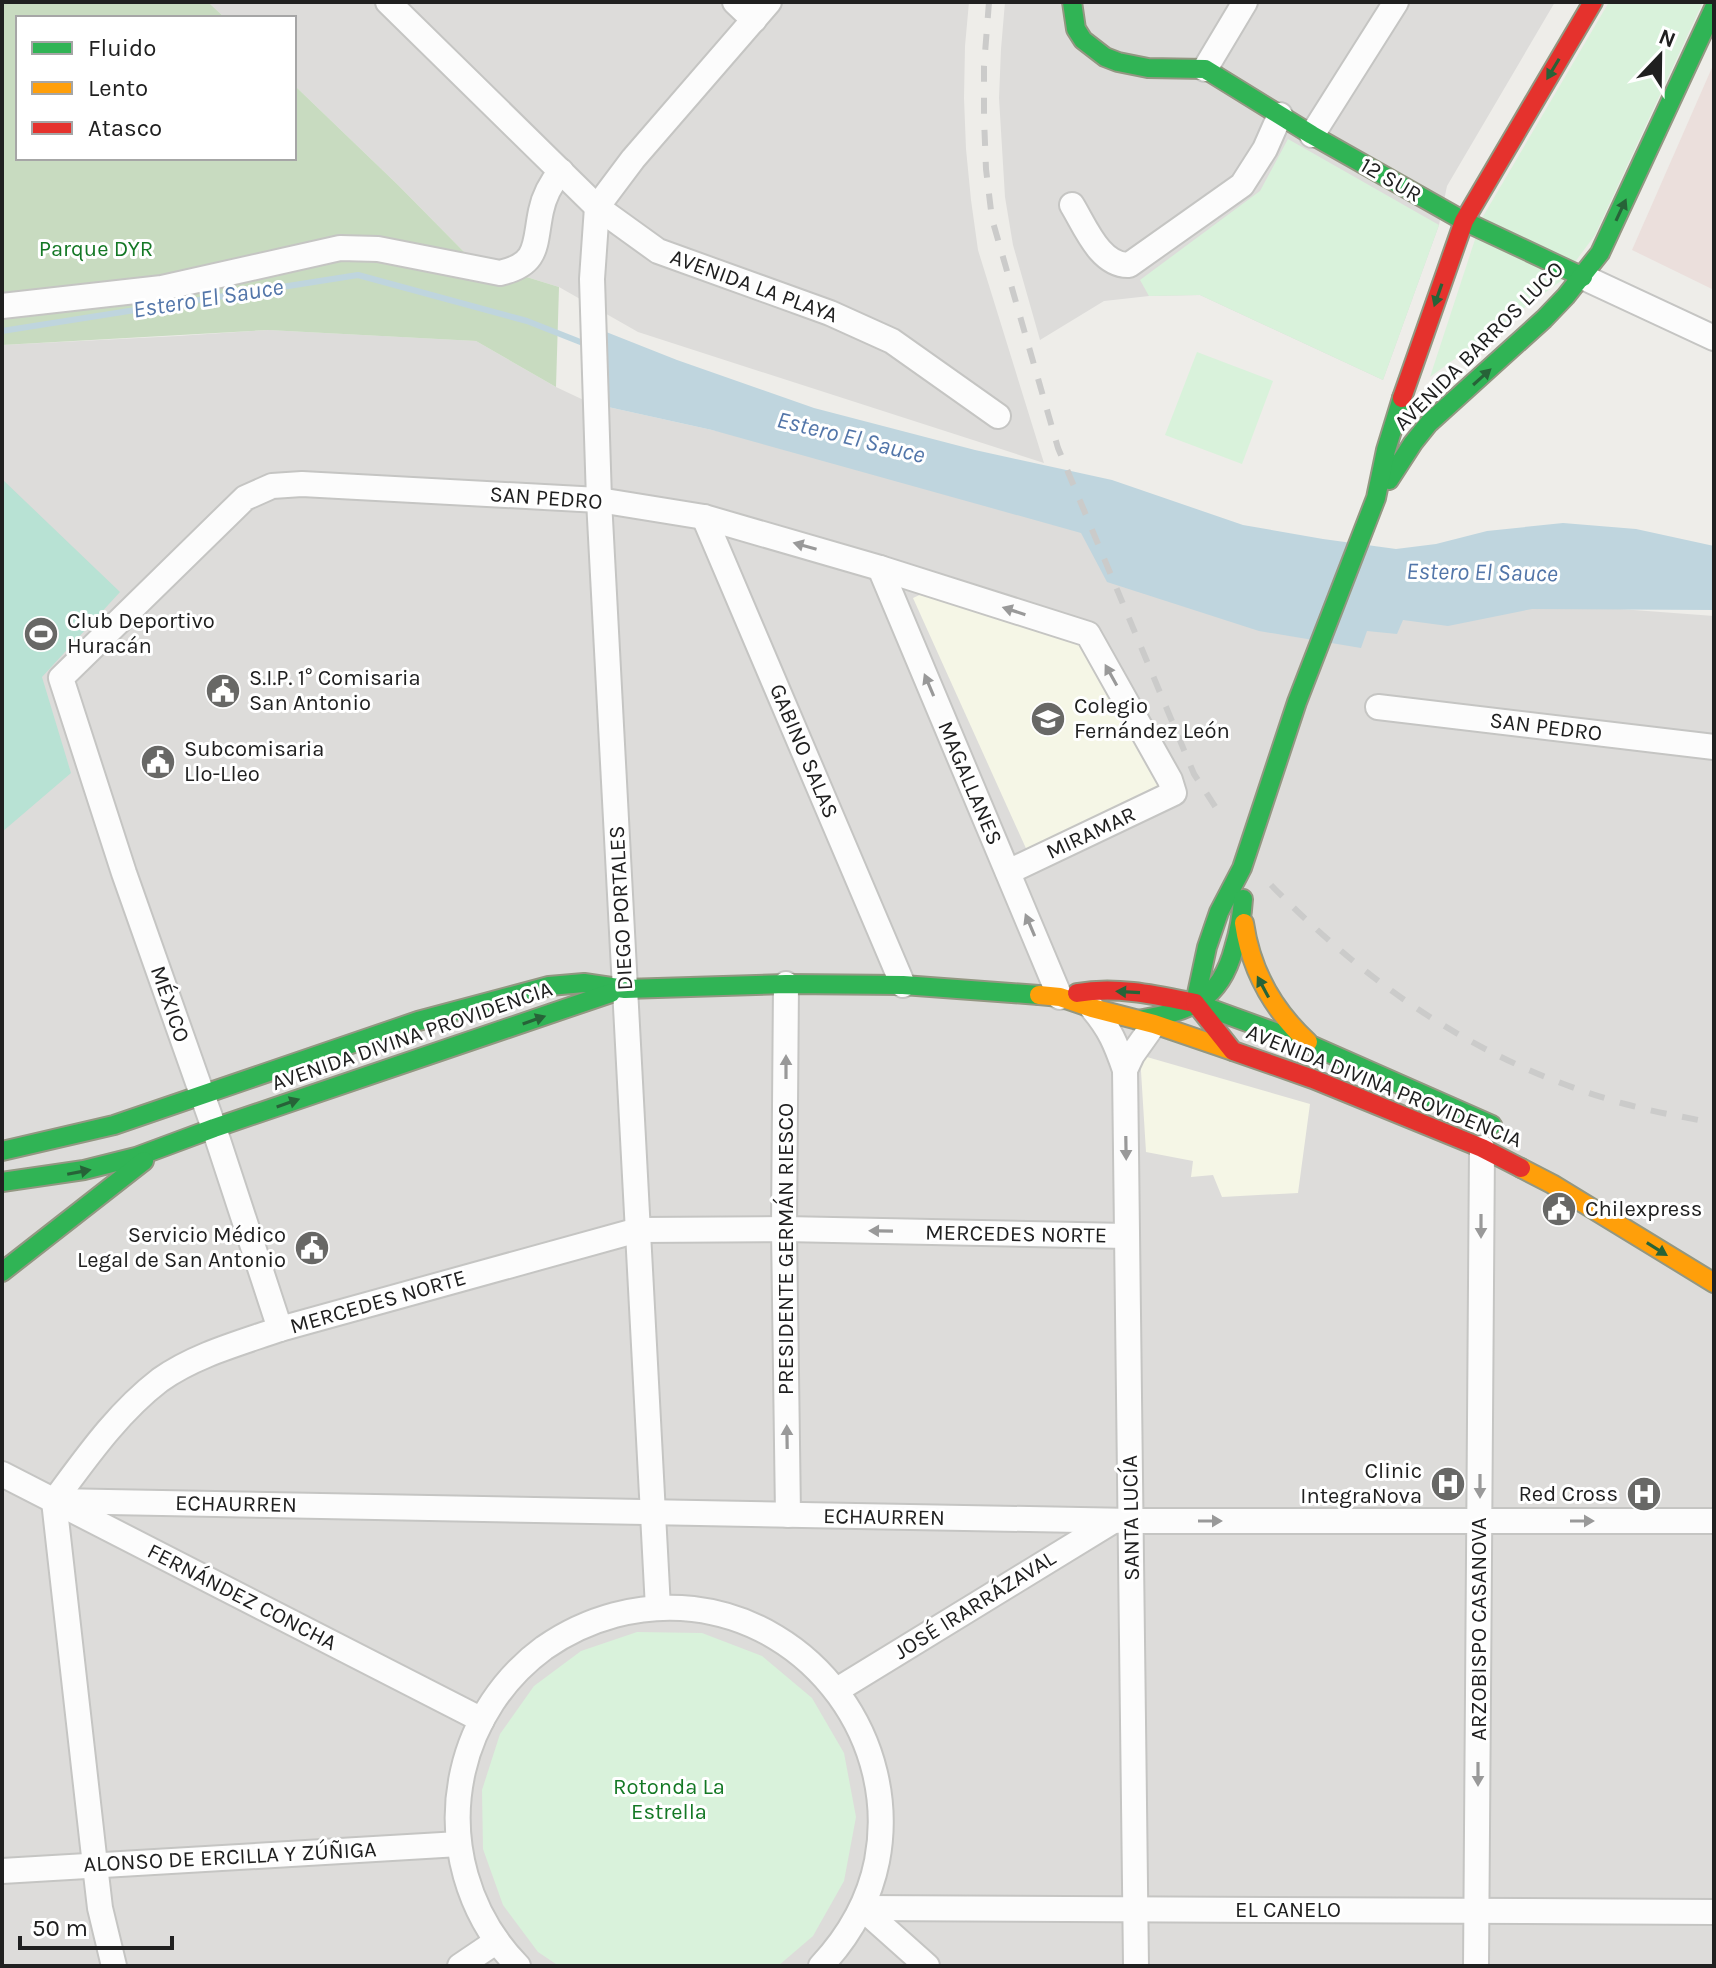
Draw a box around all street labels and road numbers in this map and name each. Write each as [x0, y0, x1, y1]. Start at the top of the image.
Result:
street label: 12 SUR [1356, 152, 1426, 208]
street label: AVENIDA LA PLAYA [667, 244, 842, 328]
street label: AVENIDA BARROS LUCO [1389, 256, 1569, 436]
street label: SAN PEDRO [489, 481, 603, 515]
street label: GABINO SALAS [764, 680, 844, 822]
street label: SAN PEDRO [1488, 707, 1604, 747]
street label: MAGALLANES [932, 717, 1008, 849]
street label: MIRAMAR [1042, 801, 1140, 865]
street label: DIEGO PORTALES [604, 825, 638, 991]
street label: MÉXICO [145, 962, 196, 1046]
street label: AVENIDA DIVINA PROVIDENCIA [268, 976, 556, 1096]
street label: AVENIDA DIVINA PROVIDENCIA [1242, 1019, 1526, 1153]
street label: PRESIDENTE GERMÁN RIESCO [772, 1103, 799, 1395]
street label: MERCEDES NORTE [925, 1219, 1107, 1249]
street label: MERCEDES NORTE [287, 1264, 469, 1340]
street label: SANTA LUCÍA [1116, 1454, 1145, 1581]
street label: ECHAURREN [175, 1490, 297, 1518]
street label: ECHAURREN [823, 1503, 945, 1531]
street label: ARZOBISPO CASANOVA [1466, 1517, 1492, 1741]
street label: FERNÁNDEZ CONCHA [143, 1537, 342, 1656]
street label: JOSÉ IRARRÁZAVAL [889, 1544, 1061, 1665]
street label: ALONSO DE ERCILLA Y ZÚÑIGA [83, 1835, 378, 1878]
street label: EL CANELO [1235, 1897, 1341, 1923]

